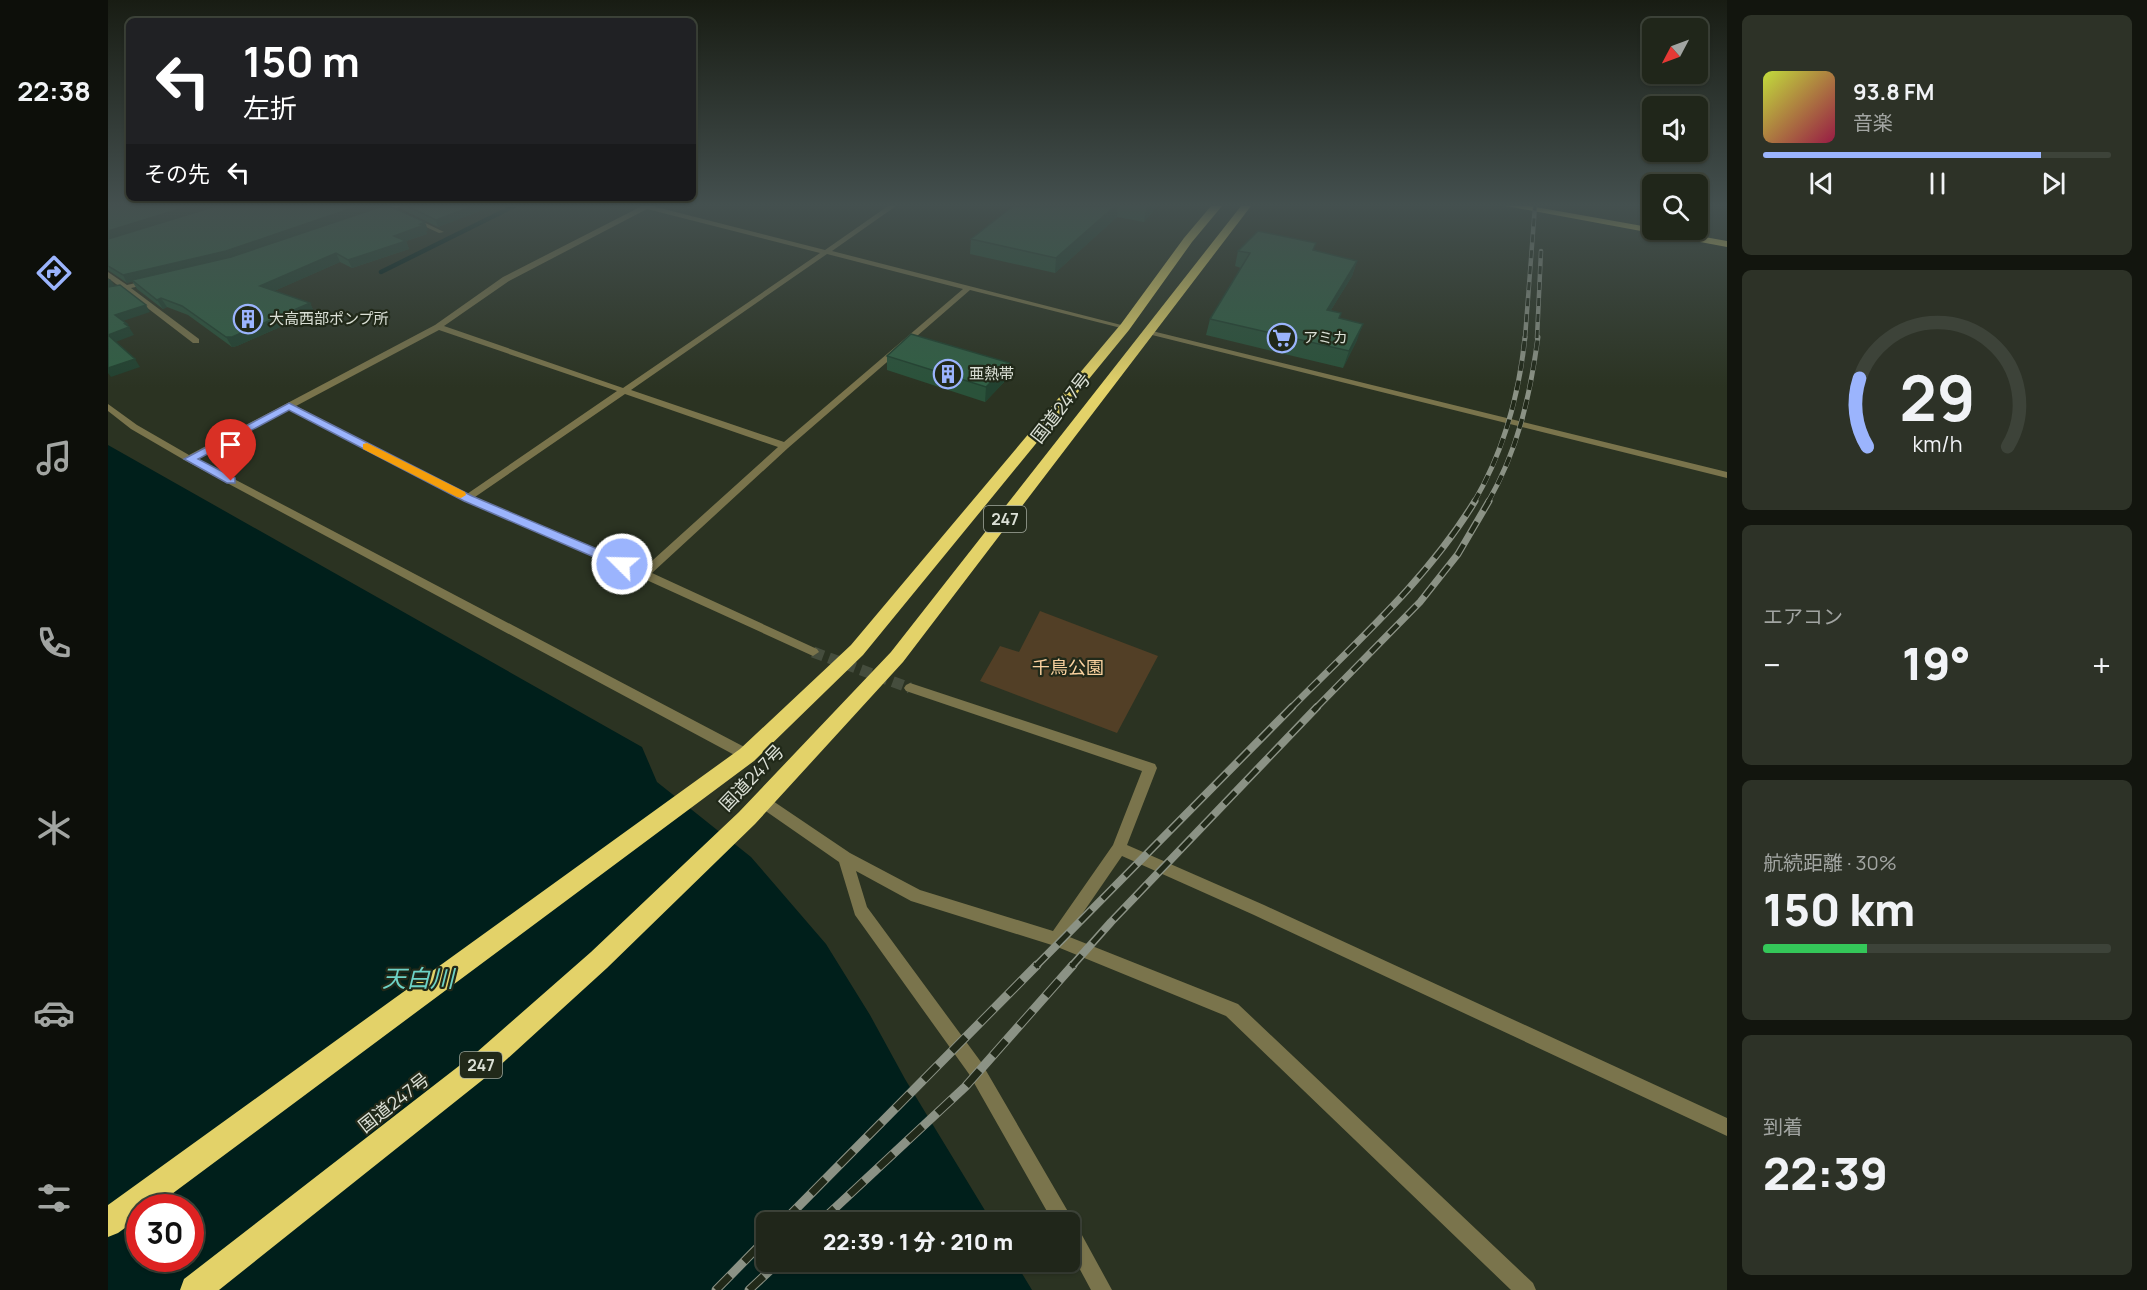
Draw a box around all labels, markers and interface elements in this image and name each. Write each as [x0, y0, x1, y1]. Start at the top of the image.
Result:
north arrow [1642, 18, 1708, 84]
map controls [1642, 18, 1708, 240]
text: 150 m [243, 32, 360, 90]
icon: left [144, 42, 222, 120]
text: 22:38 [17, 72, 91, 109]
text: 93.8 FM [1853, 77, 1934, 107]
text: 左折 [243, 89, 297, 126]
button: sound [1642, 96, 1708, 162]
text: 音楽 [1853, 109, 1893, 136]
icon: left [222, 156, 255, 189]
text: その先 [144, 159, 210, 189]
icon: previous [1805, 167, 1838, 200]
icon: pause [1921, 167, 1954, 200]
icon: next [2037, 167, 2070, 200]
button: search [1642, 174, 1708, 240]
icon: directions [33, 252, 75, 294]
building icon: 大高西部ポンプ所 [232, 303, 264, 335]
place label: 大高西部ポンプ所 [269, 308, 389, 329]
supermarket icon: アミカ [1266, 322, 1298, 354]
place label: アミカ [1303, 327, 1348, 348]
text: 29 [1899, 354, 1975, 440]
building icon: 亜熱帯 [932, 358, 964, 390]
place label: 亜熱帯 [969, 363, 1014, 384]
street label: 国道247号 [1025, 367, 1095, 448]
pin [205, 419, 256, 481]
icon: arrive [214, 428, 247, 461]
text: km/h [1912, 429, 1962, 458]
icon: music [33, 437, 75, 479]
road number: 247 [984, 506, 1026, 532]
position arrow [590, 532, 654, 596]
text: エアコン [1763, 603, 1843, 630]
icon: phone [33, 622, 75, 664]
text: 19° [1902, 632, 1971, 694]
text: − [1763, 642, 1781, 687]
text: + [2092, 642, 2111, 687]
park label: 千鳥公園 [1032, 655, 1104, 679]
street label: 国道247号 [714, 739, 789, 816]
icon: climate [33, 807, 75, 849]
text: 航続距離 · 30% [1763, 849, 1897, 876]
text: 150 km [1763, 878, 1915, 940]
water label: 天白川 [382, 961, 457, 994]
icon: car [33, 992, 75, 1034]
road number: 247 [460, 1052, 502, 1078]
street label: 国道247号 [353, 1067, 434, 1137]
text: 到着 [1763, 1113, 1803, 1140]
text: 22:39 [1763, 1142, 1888, 1204]
icon: filters [33, 1177, 75, 1219]
speed limit sign: 30 [126, 1194, 204, 1272]
text: 22:39 · 1 分 · 210 m [823, 1227, 1013, 1257]

